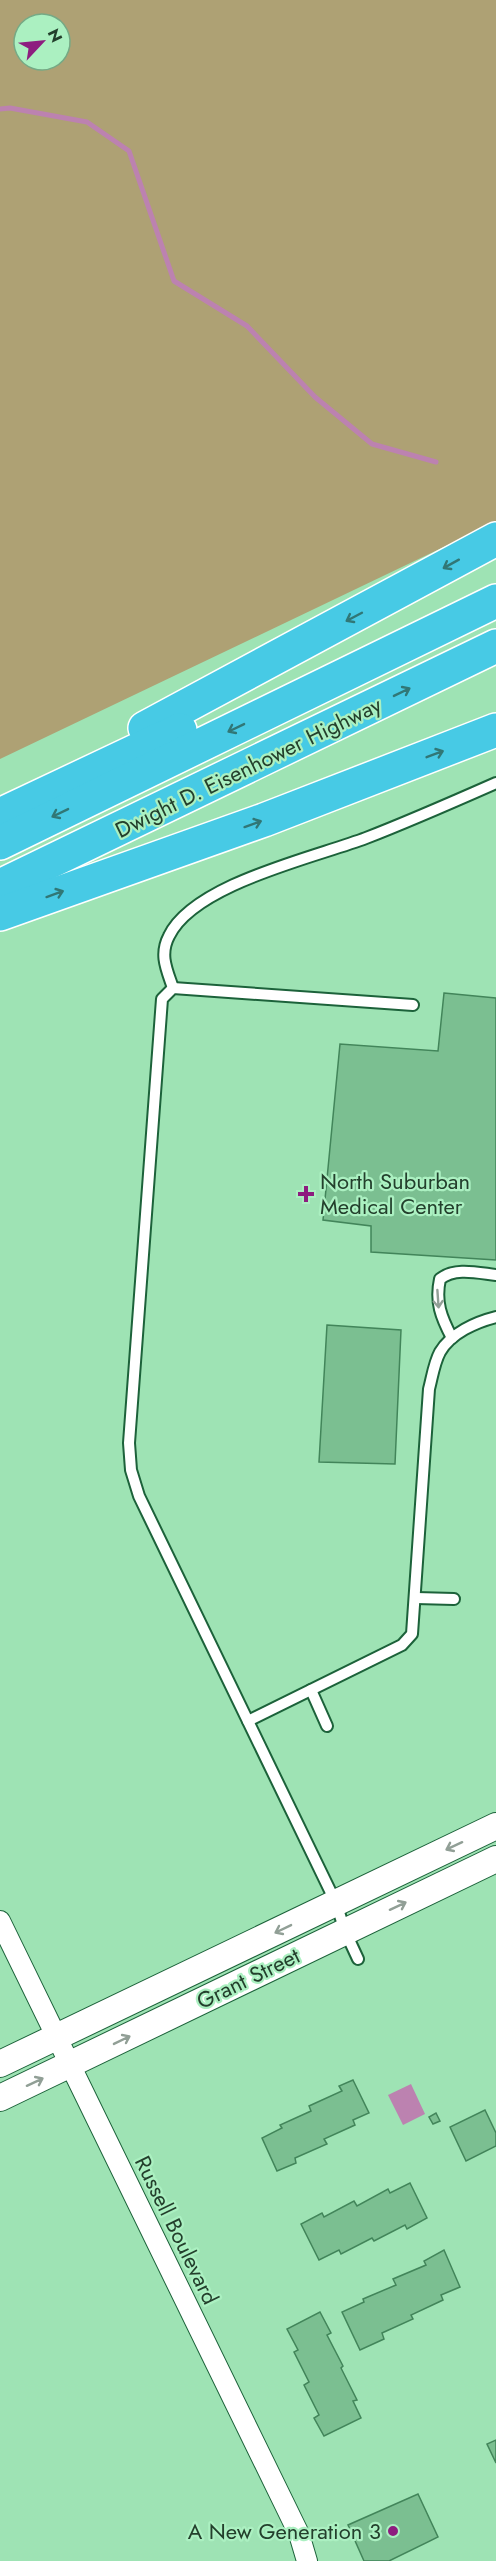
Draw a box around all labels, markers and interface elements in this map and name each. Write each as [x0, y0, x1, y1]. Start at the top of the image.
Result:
north arrow [12, 12, 72, 72]
text: N [42, 25, 68, 46]
one-way arrow [443, 558, 460, 570]
one-way arrow [345, 611, 363, 623]
one-way arrow [392, 685, 410, 697]
street label: Dwight D. Eisenhower Highway [109, 688, 387, 846]
one-way arrow [227, 722, 245, 734]
one-way arrow [425, 748, 444, 759]
one-way arrow [52, 808, 70, 820]
one-way arrow [243, 817, 262, 828]
one-way arrow [45, 887, 64, 898]
place label: North Suburban Medical Center [320, 1165, 470, 1222]
marker: North Suburban Medical Center [297, 1185, 315, 1203]
one-way arrow [433, 1289, 444, 1309]
one-way arrow [446, 1840, 464, 1852]
one-way arrow [388, 1899, 406, 1911]
one-way arrow [275, 1923, 293, 1935]
street label: Grant Street [191, 1939, 306, 2017]
one-way arrow [113, 2033, 131, 2045]
one-way arrow [25, 2075, 43, 2087]
street label: Russell Boulevard [127, 2150, 227, 2310]
place label: A New Generation 3 [188, 2515, 381, 2547]
marker: A New Generation 3 [386, 2524, 400, 2538]

